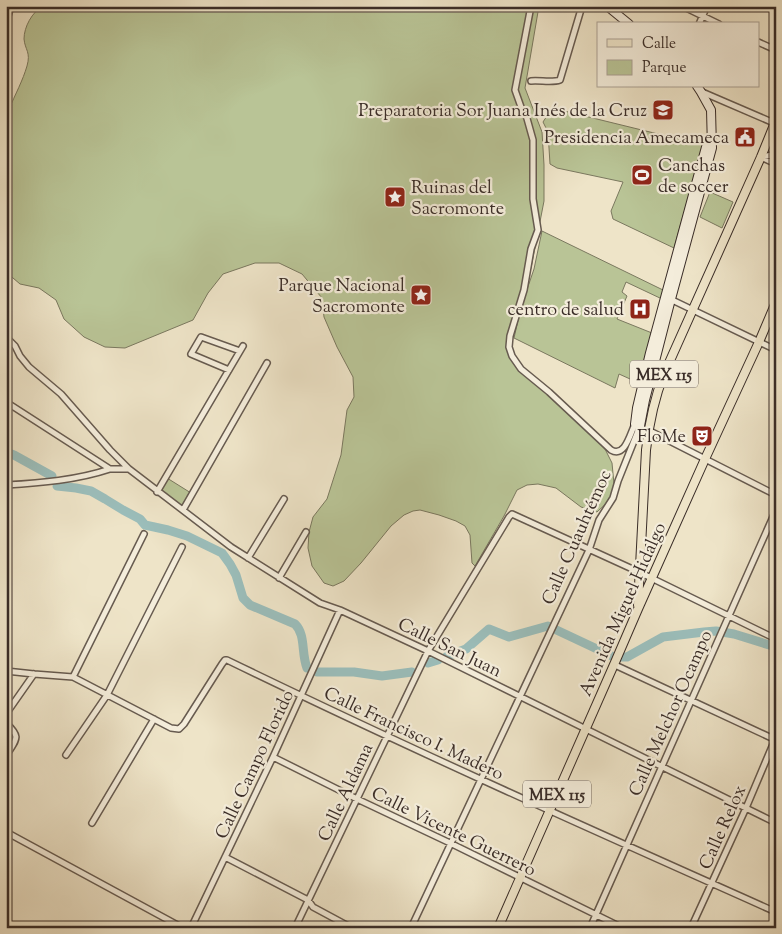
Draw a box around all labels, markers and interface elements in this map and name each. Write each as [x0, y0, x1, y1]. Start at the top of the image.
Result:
legend [597, 22, 760, 88]
text: Calle [642, 34, 676, 55]
text: Parque [642, 58, 686, 79]
school or university icon: Preparatoria Sor Juana Inés de la Cruz [651, 98, 675, 122]
place label: Preparatoria Sor Juana Inés de la Cruz [358, 99, 647, 125]
public building icon: Presidencia Amecameca [733, 125, 757, 149]
place label: Presidencia Amecameca [544, 126, 729, 152]
place label: Canchas de soccer [658, 154, 729, 201]
sports icon: Canchas de soccer [630, 163, 654, 187]
place label: Ruinas del Sacromonte [411, 176, 504, 223]
place icon: Ruinas del Sacromonte [383, 185, 407, 209]
place label: Parque Nacional Sacromonte [279, 274, 405, 321]
place icon: Parque Nacional Sacromonte [409, 283, 433, 307]
hospital icon: centro de salud [628, 297, 652, 321]
place label: centro de salud [507, 298, 624, 324]
road number: MEX 115 [630, 360, 698, 388]
theatre icon: FloMe [690, 424, 714, 448]
place label: FloMe [637, 425, 686, 451]
street label: Calle Cuauhtémoc [536, 466, 619, 609]
street label: Avenida Miguel Hidalgo [574, 519, 674, 701]
street label: Calle San Juan [393, 612, 506, 685]
street label: Calle Melchor Ocampo [623, 627, 720, 801]
street label: Calle Francisco I. Madero [319, 682, 508, 788]
street label: Calle Campo Florido [210, 686, 302, 844]
street label: Calle Aldama [313, 739, 381, 846]
road number: MEX 115 [523, 781, 591, 808]
street label: Calle Relox [694, 781, 754, 874]
street label: Calle Vicente Guerrero [366, 782, 540, 884]

